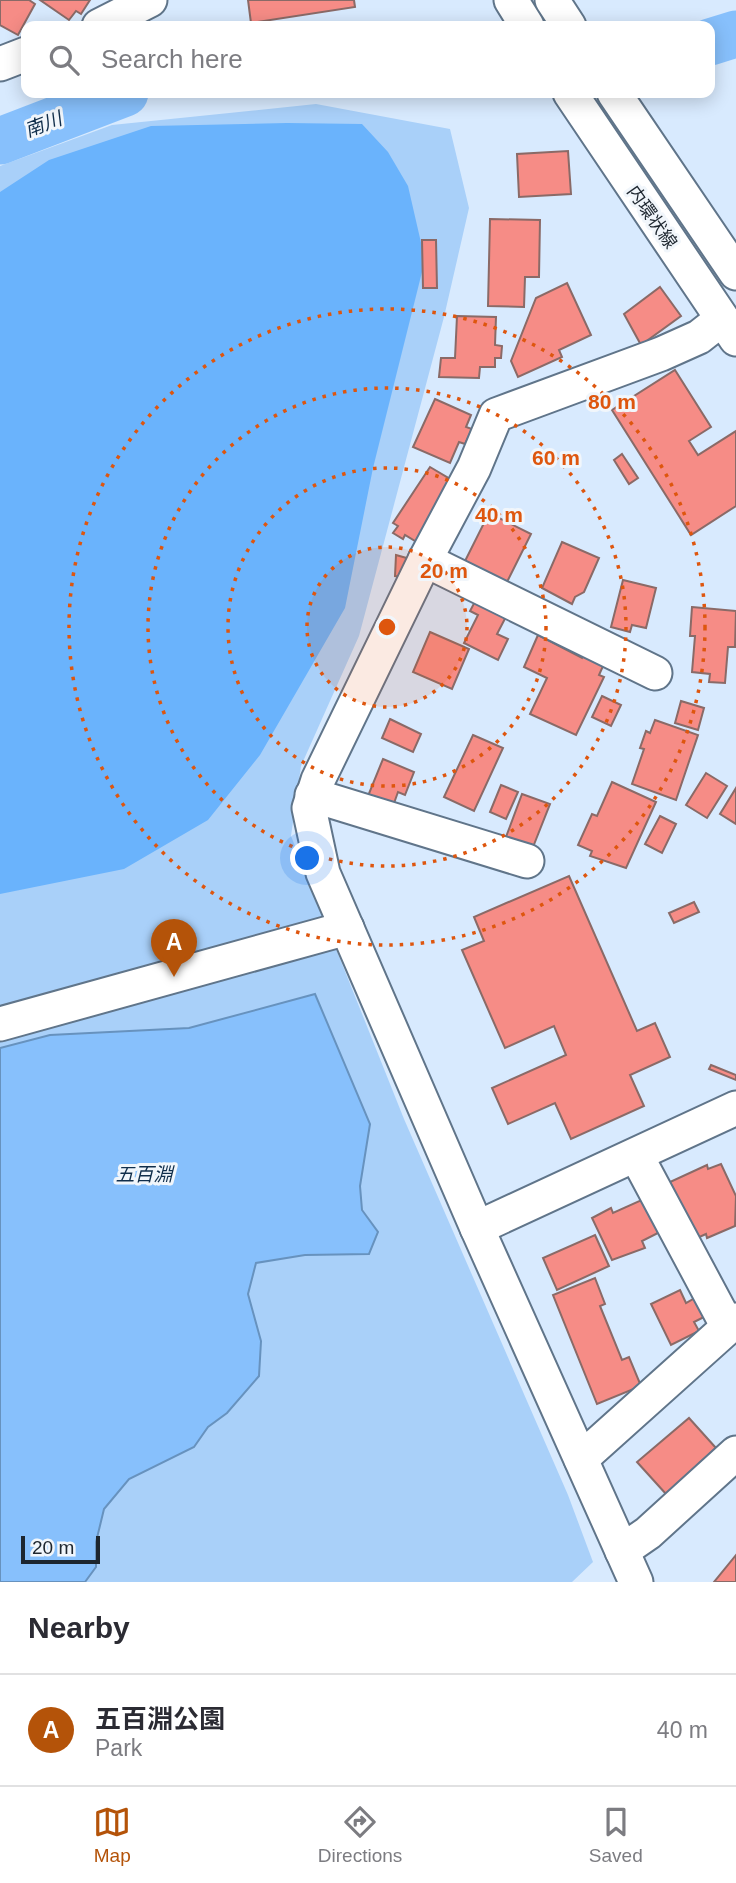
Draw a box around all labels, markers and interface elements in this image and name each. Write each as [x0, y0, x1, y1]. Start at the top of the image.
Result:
search box [21, 21, 715, 98]
icon: search [45, 41, 83, 79]
text: Search here [101, 44, 243, 74]
water label: 南川 [22, 107, 67, 141]
street label: 内環状線 [623, 182, 681, 252]
text: 80 m [588, 390, 636, 413]
text: 60 m [532, 446, 580, 469]
text: 40 m [475, 503, 523, 526]
text: 20 m [420, 559, 468, 582]
centre of rings [375, 615, 399, 639]
your location [290, 841, 324, 875]
pin: A [151, 919, 197, 977]
water label: 五百淵 [115, 1164, 175, 1185]
scale bar [21, 1533, 100, 1565]
text: 20 m [32, 1537, 74, 1558]
text: Nearby [28, 1611, 130, 1644]
text: 五百淵公園 [95, 1704, 225, 1734]
text: A [43, 1717, 59, 1743]
text: 40 m [657, 1717, 708, 1743]
text: Park [95, 1735, 142, 1761]
tab: Map [93, 1803, 131, 1867]
tab: Directions [318, 1803, 402, 1867]
tab: Saved [589, 1803, 643, 1867]

